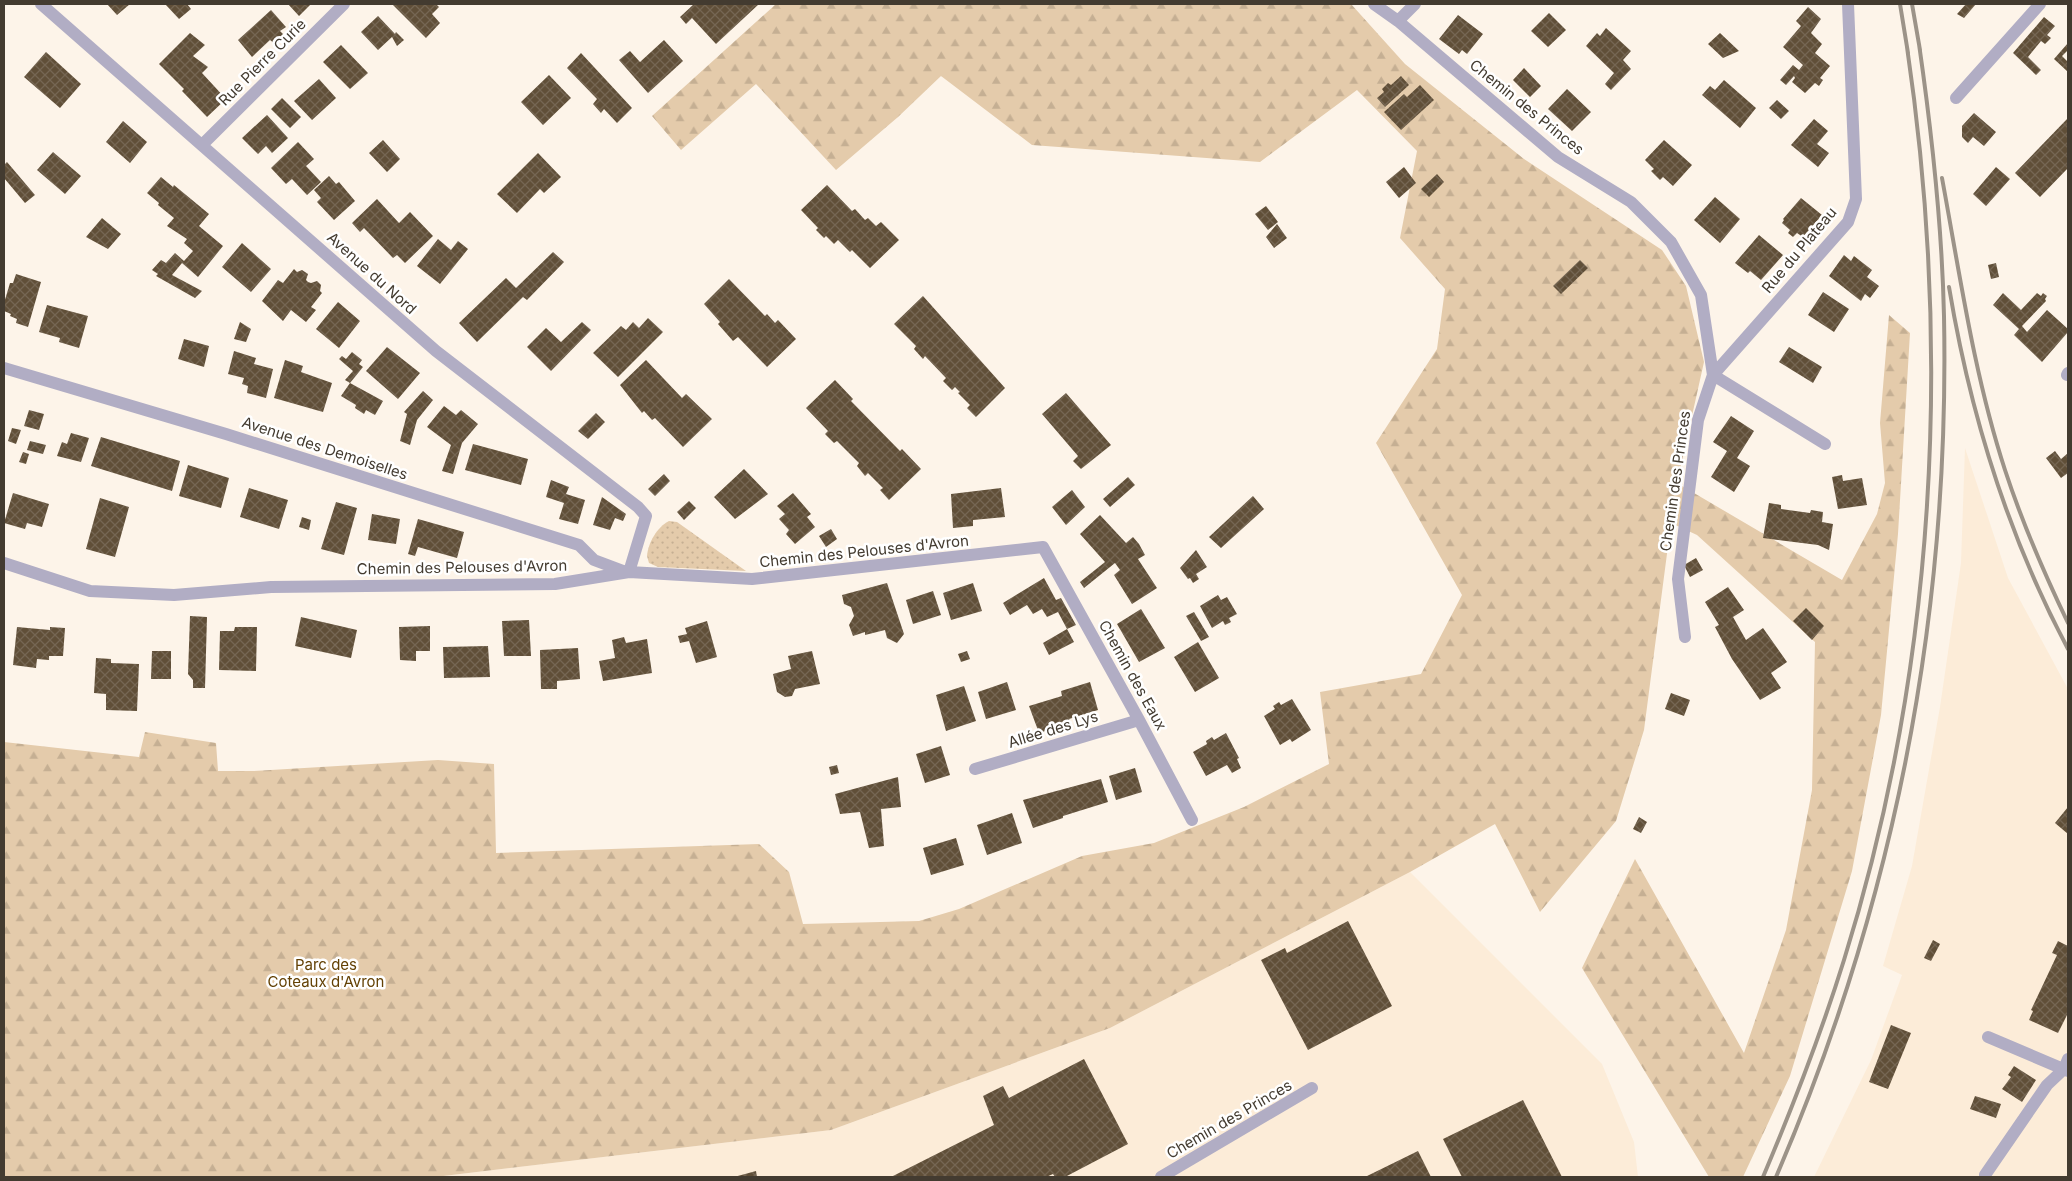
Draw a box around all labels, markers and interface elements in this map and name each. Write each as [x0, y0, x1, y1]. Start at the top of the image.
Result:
street label: Rue Pierre Curie [214, 14, 310, 110]
street label: Chemin des Princes [1466, 55, 1588, 159]
street label: Rue du Plateau [1758, 203, 1840, 297]
street label: Avenue du Nord [323, 228, 421, 318]
street label: Chemin des Princes [1656, 409, 1694, 552]
street label: Avenue des Demoiselles [240, 412, 410, 484]
street label: Chemin des Pelouses d'Avron [758, 531, 970, 571]
street label: Chemin des Pelouses d'Avron [357, 556, 567, 578]
street label: Chemin des Eaux [1095, 617, 1171, 733]
street label: Allée des Lys [1006, 706, 1100, 752]
park label: Parc des Coteaux d'Avron [268, 955, 384, 991]
street label: Chemin des Princes [1163, 1075, 1295, 1163]

